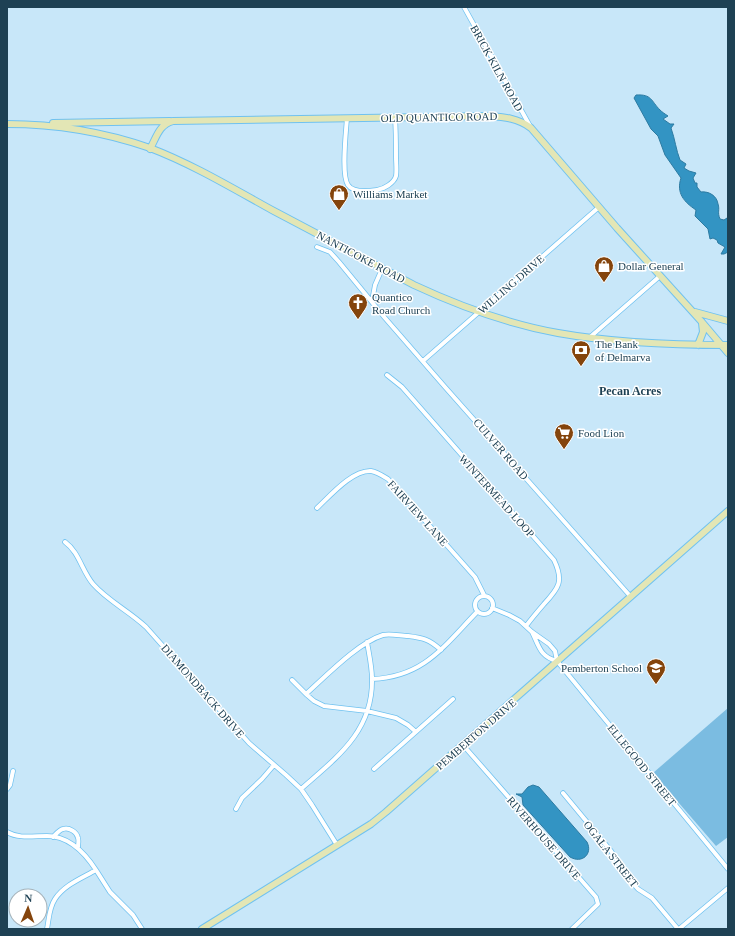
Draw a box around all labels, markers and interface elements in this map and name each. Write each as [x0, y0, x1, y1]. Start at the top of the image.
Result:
street label: BRICK KILN ROAD [468, 23, 526, 113]
street label: OLD QUANTICO ROAD [381, 110, 498, 124]
shop icon: Williams Market [328, 183, 350, 211]
place label: Williams Market [353, 188, 427, 200]
street label: NANTICOKE ROAD [315, 229, 407, 285]
street label: WILLING DRIVE [476, 252, 547, 316]
shop icon: Dollar General [593, 255, 615, 283]
place label: Dollar General [618, 260, 684, 272]
place label: Quantico Road Church [372, 291, 431, 316]
church icon: Quantico Road Church [347, 292, 369, 320]
place label: The Bank of Delmarva [595, 338, 650, 363]
bank icon: The Bank of Delmarva [570, 339, 592, 367]
district label: Pecan Acres [599, 384, 661, 398]
street label: CULVER ROAD [471, 416, 531, 482]
supermarket icon: Food Lion [553, 422, 575, 450]
place label: Food Lion [578, 427, 625, 439]
street label: WINTERMEAD LOOP [457, 452, 537, 540]
street label: FAIRVIEW LANE [385, 478, 451, 548]
street label: DIAMONDBACK DRIVE [159, 642, 247, 740]
school or university icon: Pemberton School [645, 657, 667, 685]
place label: Pemberton School [561, 662, 642, 674]
street label: PEMBERTON DRIVE [434, 696, 519, 772]
street label: ELLEGOOD STREET [605, 722, 679, 809]
street label: RIVERHOUSE DRIVE [505, 794, 583, 882]
street label: OGALA STREET [581, 818, 641, 890]
north arrow [8, 888, 48, 928]
text: N [24, 892, 33, 904]

